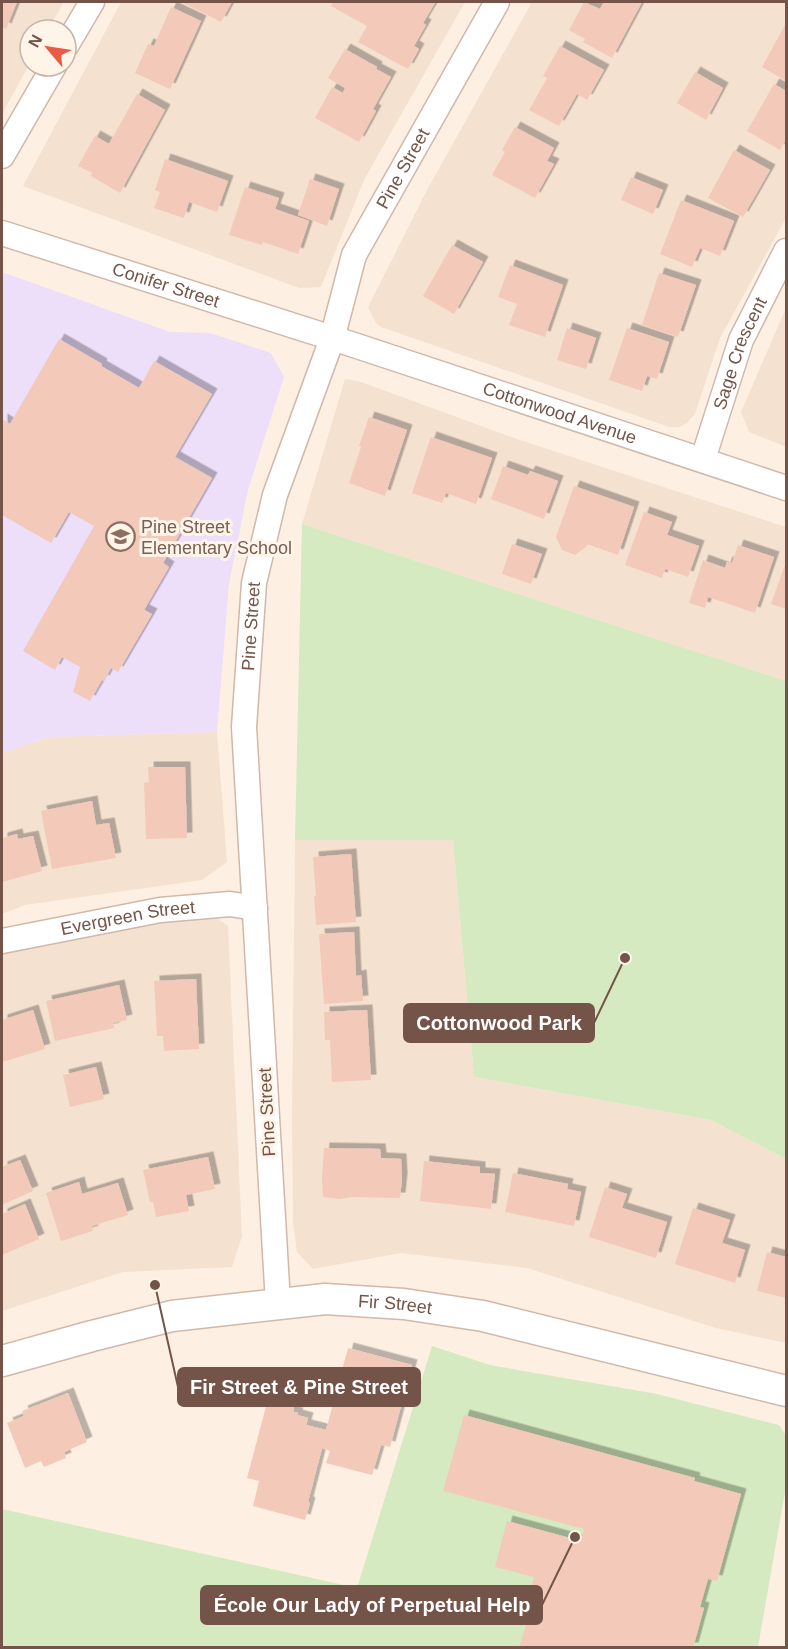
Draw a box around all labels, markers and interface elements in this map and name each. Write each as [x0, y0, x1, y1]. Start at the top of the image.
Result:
north arrow [18, 18, 78, 78]
text: N [25, 32, 46, 50]
street label: Pine Street [372, 125, 433, 212]
street label: Conifer Street [110, 259, 222, 312]
street label: Sage Crescent [709, 294, 771, 412]
street label: Cottonwood Avenue [480, 378, 639, 448]
place label: Pine Street Elementary School [141, 517, 292, 558]
school or university icon: Pine Street Elementary School [104, 521, 136, 553]
street label: Pine Street [238, 581, 264, 671]
street label: Evergreen Street [59, 897, 196, 939]
callout: Cottonwood Park [404, 1004, 594, 1042]
text: Cottonwood Park [416, 1012, 583, 1034]
street label: Pine Street [255, 1067, 279, 1157]
street label: Fir Street [357, 1291, 433, 1318]
callout: Fir Street & Pine Street [178, 1368, 420, 1406]
text: Fir Street & Pine Street [190, 1376, 408, 1398]
callout: École Our Lady of Perpetual Help [201, 1586, 542, 1624]
text: École Our Lady of Perpetual Help [214, 1594, 530, 1616]

